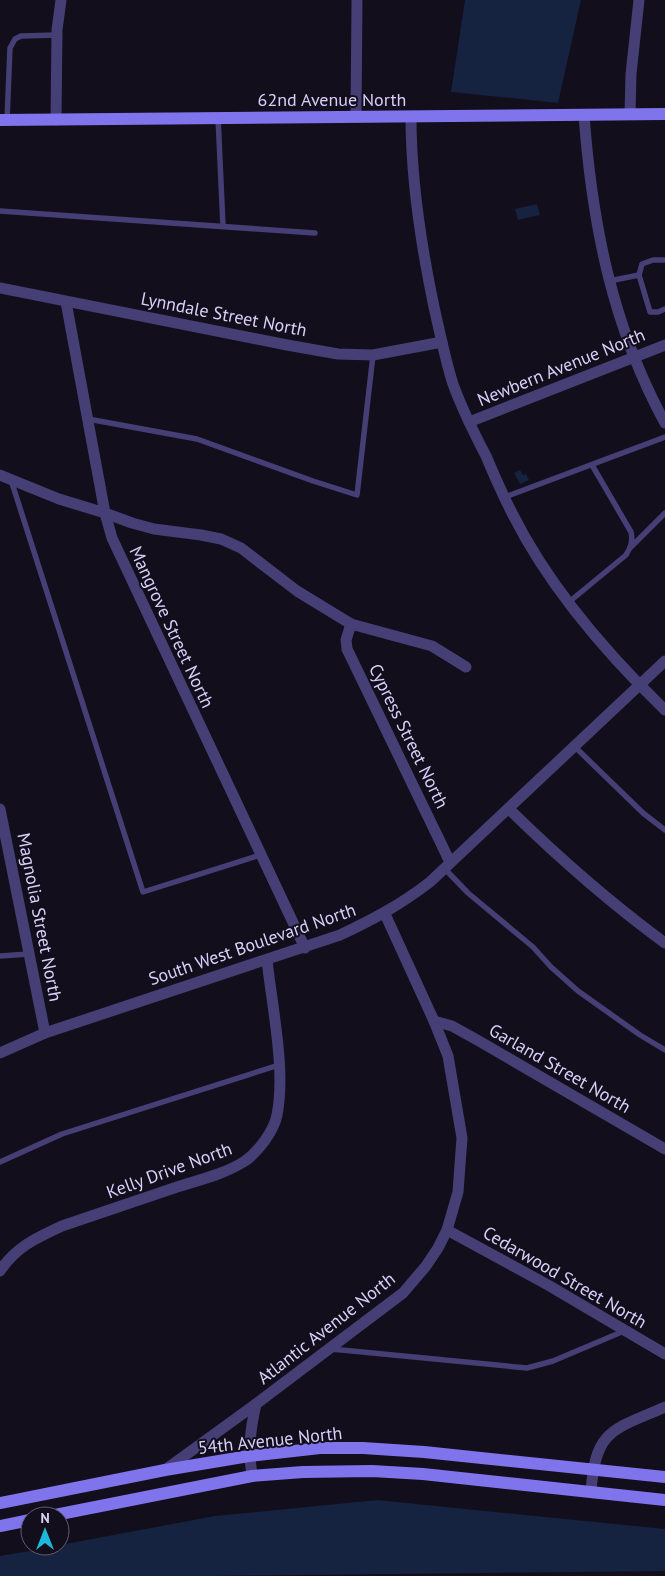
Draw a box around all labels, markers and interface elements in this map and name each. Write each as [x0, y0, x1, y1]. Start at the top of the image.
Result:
street label: 62nd Avenue North [258, 88, 406, 111]
street label: Lynndale Street North [139, 287, 309, 341]
street label: Newbern Avenue North [474, 323, 648, 411]
street label: Mangrove Street North [124, 542, 220, 712]
street label: Cypress Street North [364, 660, 454, 812]
street label: Magnolia Street North [12, 831, 68, 1003]
street label: South West Boulevard North [145, 898, 359, 990]
street label: Garland Street North [485, 1018, 635, 1118]
street label: Kelly Drive North [103, 1137, 235, 1203]
street label: Cedarwood Street North [479, 1221, 651, 1333]
street label: Atlantic Avenue North [252, 1267, 400, 1389]
street label: 54th Avenue North [197, 1421, 343, 1459]
north arrow [20, 1506, 70, 1556]
text: N [40, 1509, 50, 1527]

